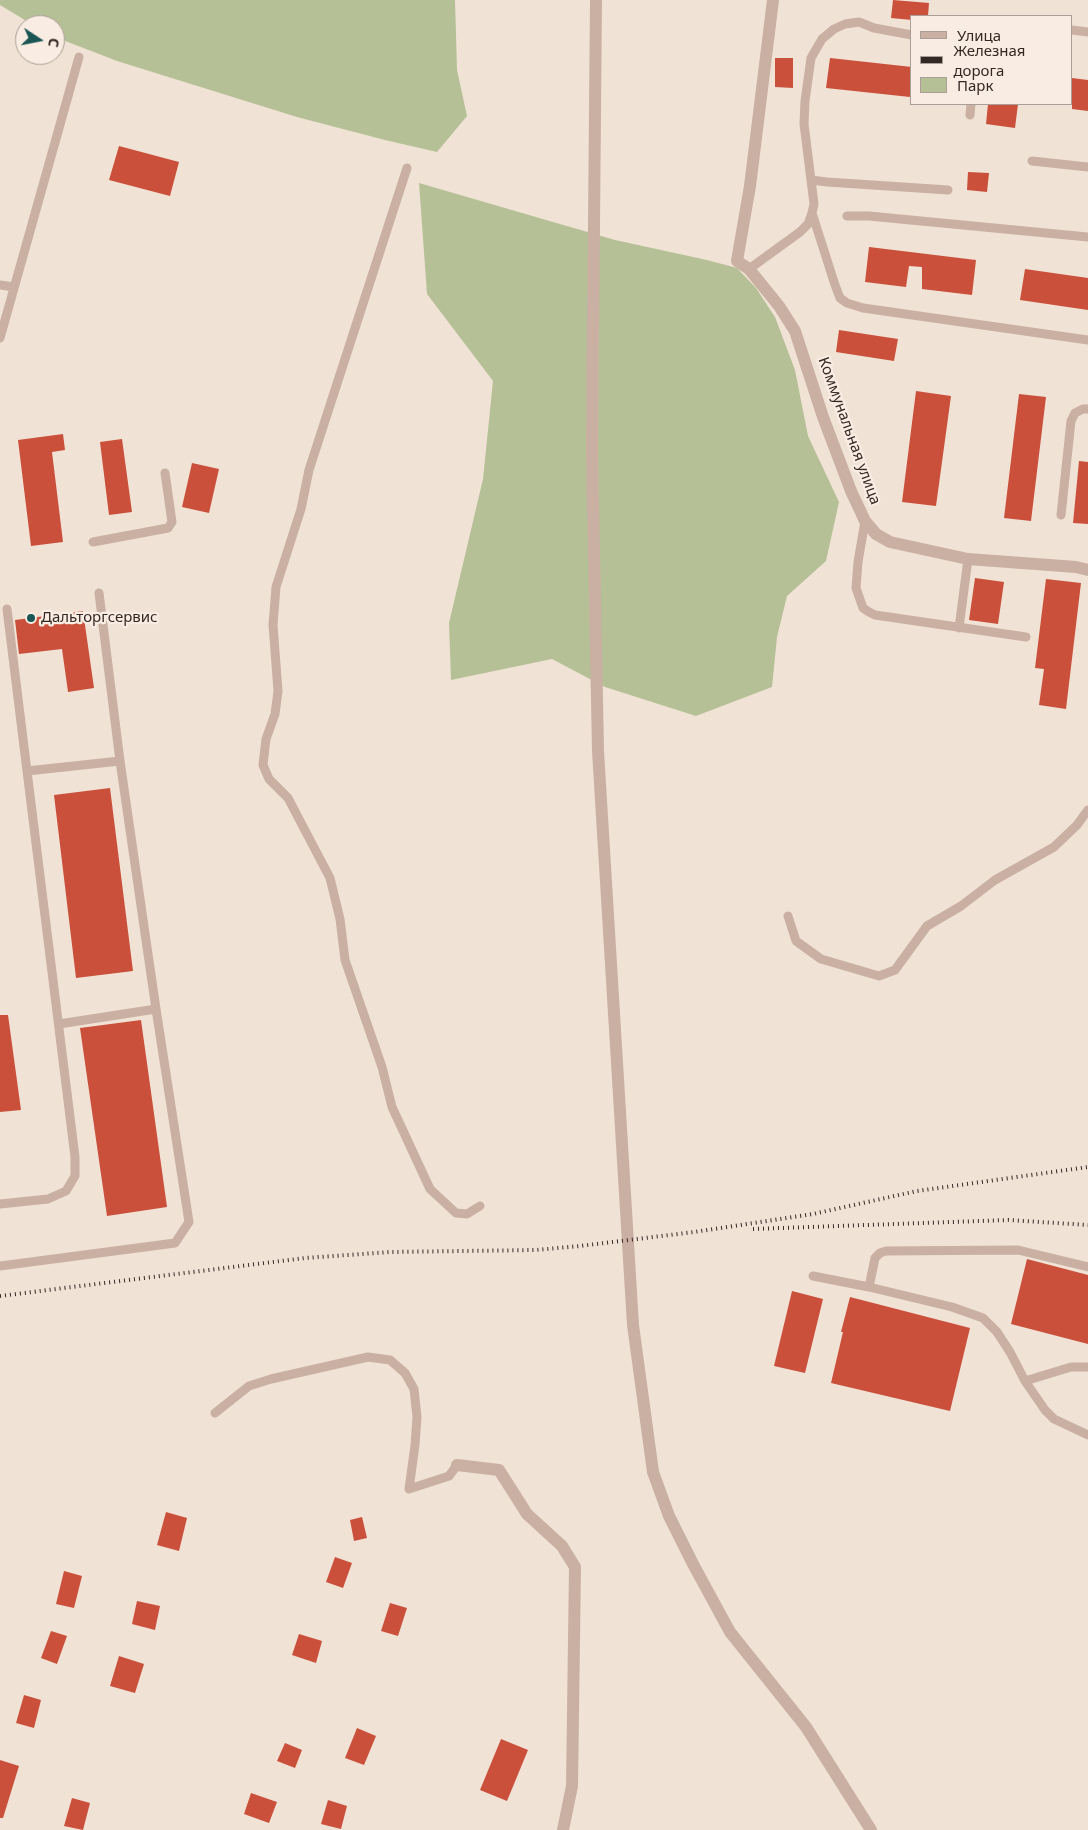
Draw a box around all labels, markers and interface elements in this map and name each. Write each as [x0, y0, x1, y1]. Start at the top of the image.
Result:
north arrow [15, 15, 65, 65]
legend [910, 15, 1073, 105]
text: Улица [957, 25, 1001, 45]
text: С [44, 37, 64, 49]
text: Железная дорога [953, 40, 1026, 80]
text: Парк [957, 75, 993, 95]
street label: Коммунальная улица [814, 355, 884, 507]
place label: Дальторгсервис [41, 609, 157, 627]
marker: Дальторгсервис [25, 612, 37, 624]

